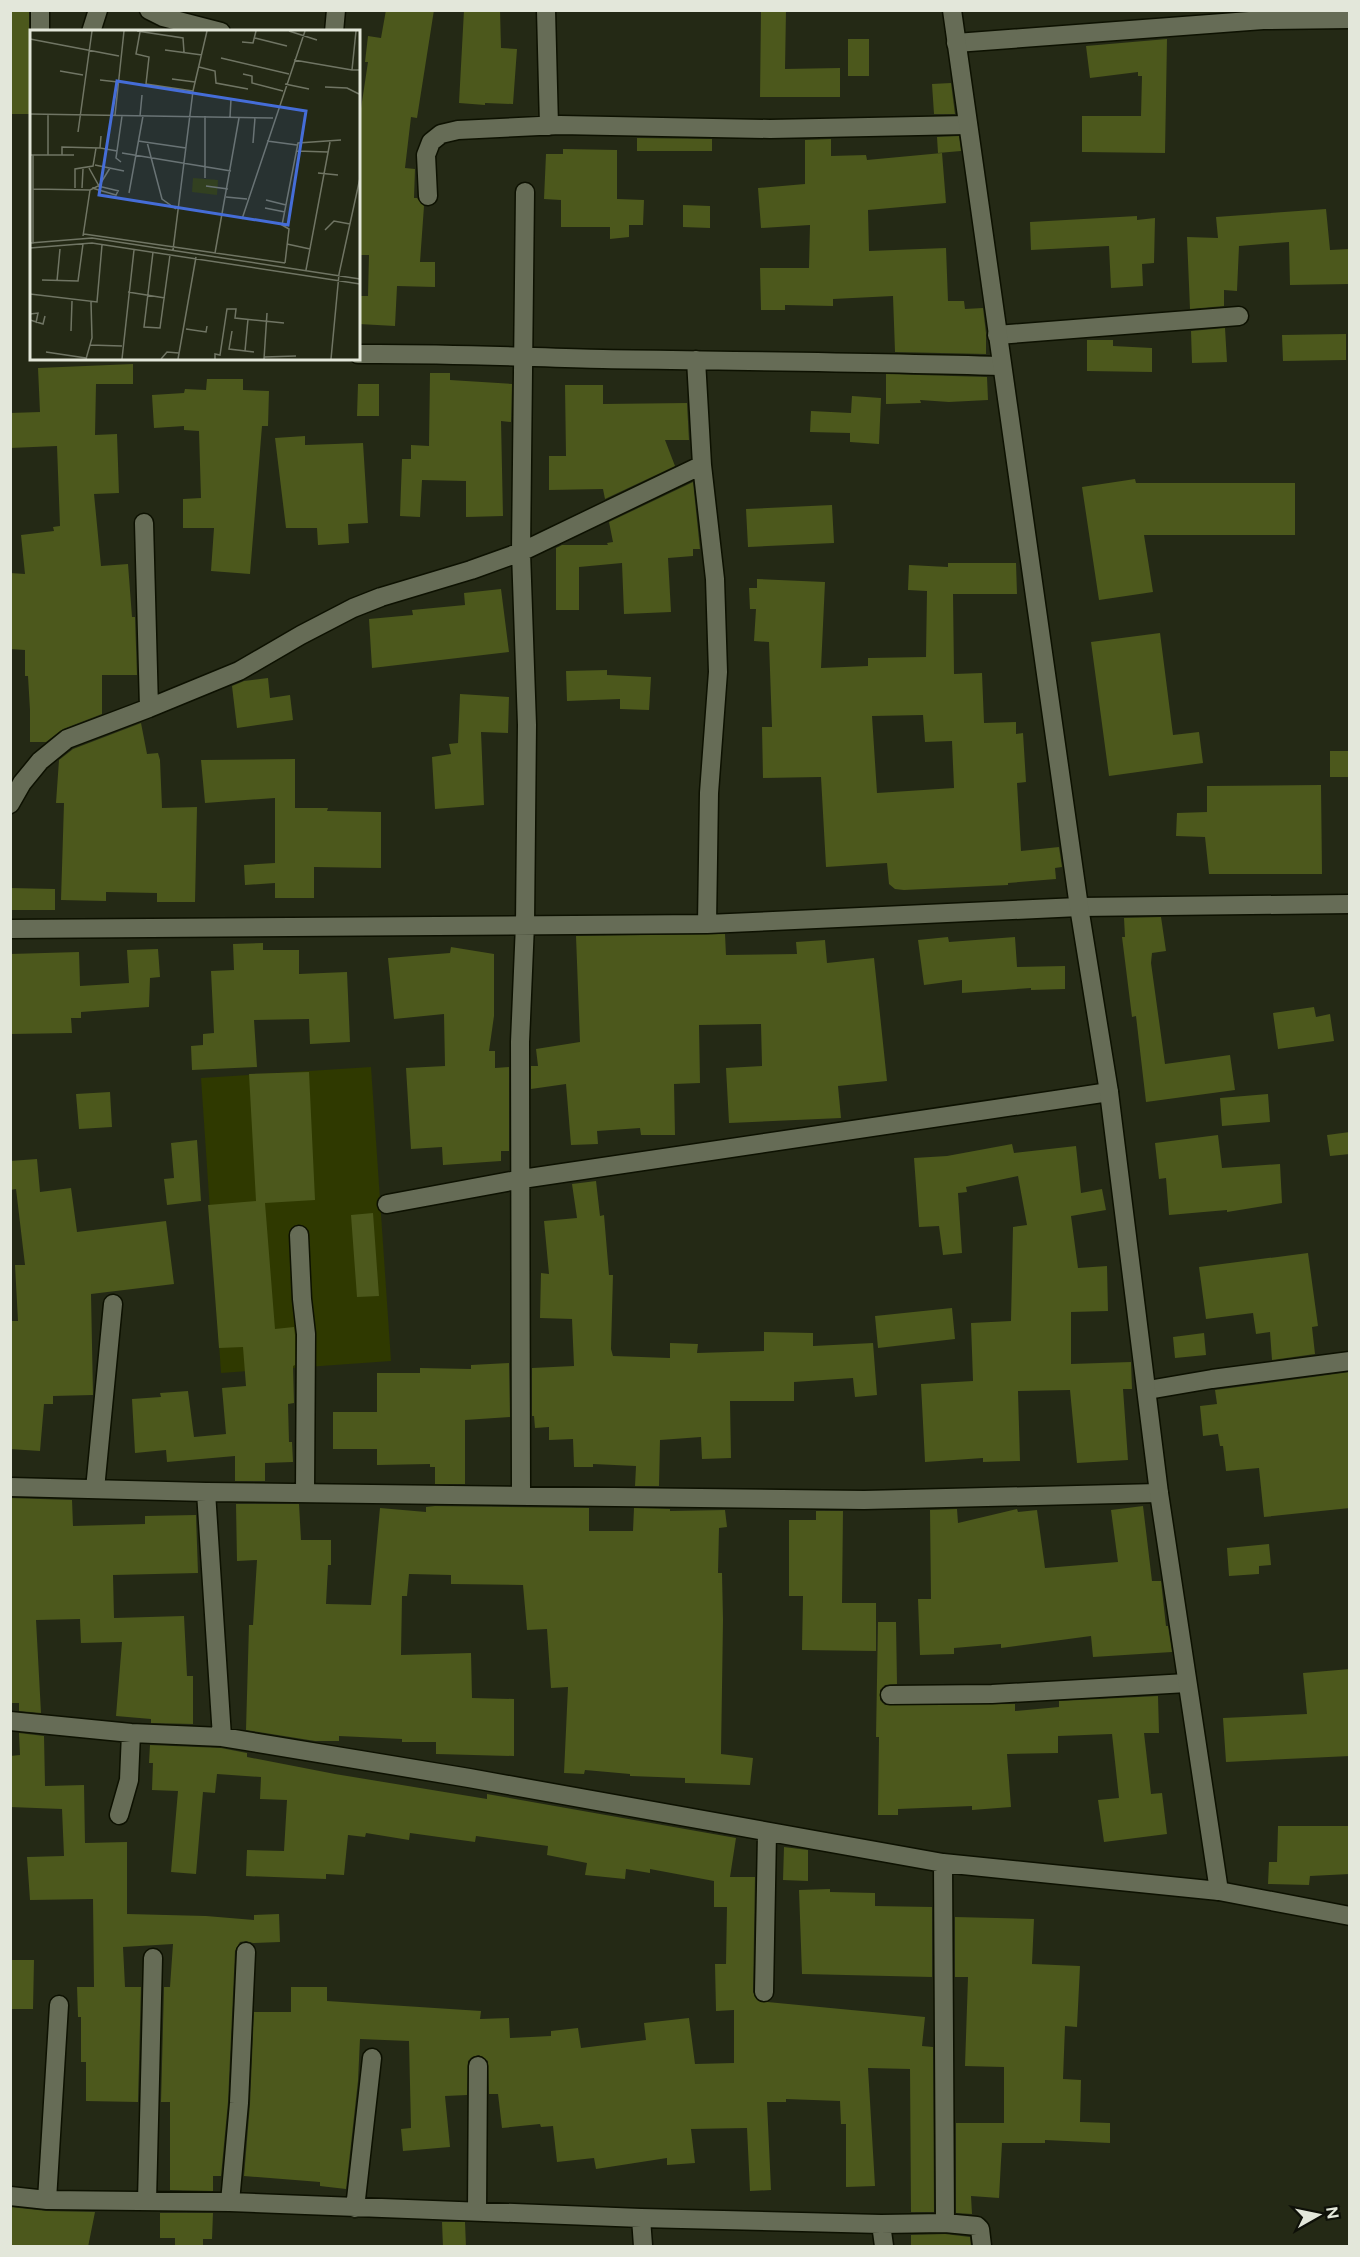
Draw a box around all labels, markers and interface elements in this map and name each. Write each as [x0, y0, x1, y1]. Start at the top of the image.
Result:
inset map [30, 30, 360, 360]
north arrow [1288, 2185, 1348, 2245]
text: N [1322, 2205, 1343, 2220]

